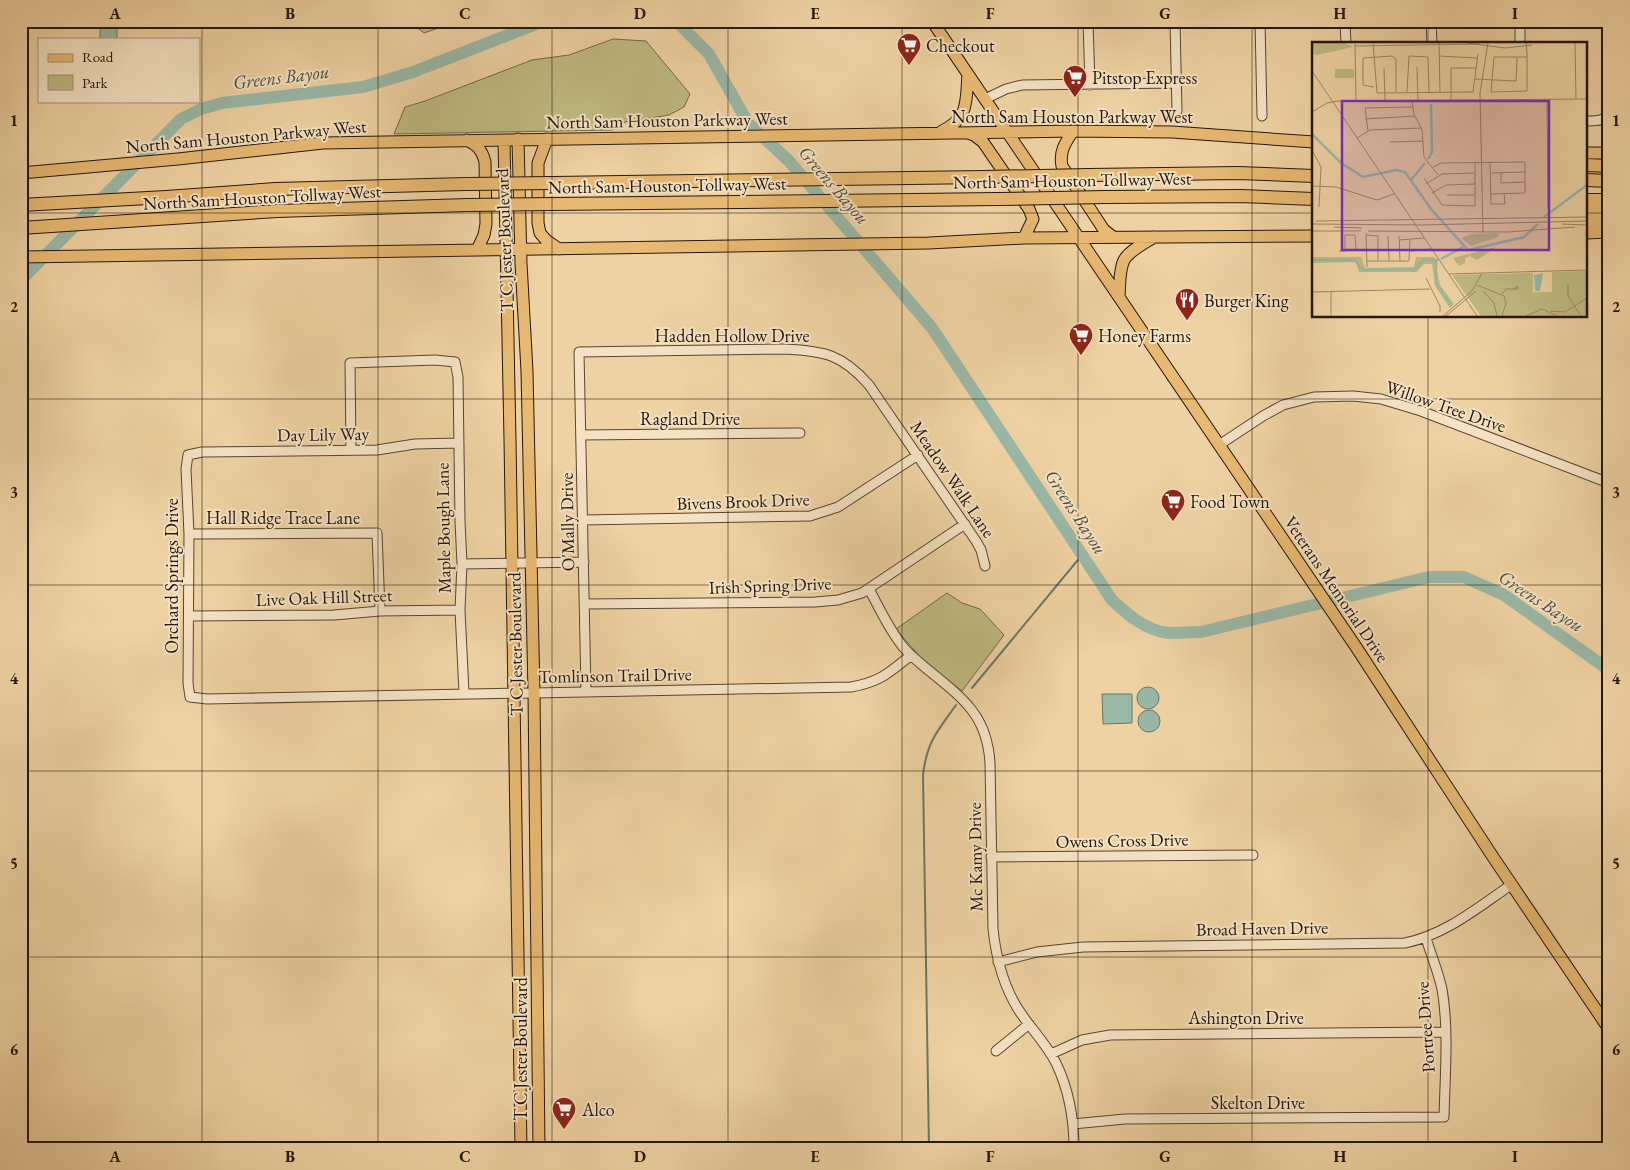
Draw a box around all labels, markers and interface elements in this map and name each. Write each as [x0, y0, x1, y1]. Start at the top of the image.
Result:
text: A [108, 3, 121, 24]
text: B [285, 3, 295, 24]
text: C [459, 3, 471, 24]
text: D [634, 3, 646, 24]
text: E [810, 3, 820, 24]
text: F [986, 3, 995, 24]
text: G [1159, 3, 1171, 24]
text: H [1334, 3, 1347, 24]
text: I [1512, 3, 1518, 24]
supermarket icon: Checkout [896, 32, 922, 66]
place label: Checkout [926, 34, 995, 57]
legend [38, 38, 200, 102]
inset map [1312, 42, 1588, 318]
text: Road [82, 47, 114, 66]
water label: Greens Bayou [231, 59, 331, 95]
supermarket icon: Pitstop Express [1062, 64, 1088, 98]
place label: Pitstop Express [1092, 66, 1197, 89]
text: Park [82, 73, 109, 92]
street label: North Sam Houston Parkway West [951, 105, 1193, 128]
street label: North Sam Houston Parkway West [546, 106, 788, 134]
text: 1 [10, 110, 18, 131]
text: 1 [1612, 110, 1620, 131]
street label: North Sam Houston Parkway West [125, 114, 368, 158]
water label: Greens Bayou [793, 140, 875, 230]
street label: North Sam Houston Tollway West [953, 166, 1192, 194]
street label: T C Jester Boulevard [490, 167, 518, 312]
street label: North Sam Houston Tollway West [548, 171, 787, 199]
street label: North Sam Houston Tollway West [142, 179, 382, 215]
restaurant icon: Burger King [1174, 287, 1200, 321]
place label: Burger King [1204, 289, 1289, 312]
text: 2 [10, 296, 19, 317]
text: 2 [1612, 296, 1621, 317]
supermarket icon: Honey Farms [1068, 322, 1094, 356]
street label: Hadden Hollow Drive [655, 324, 809, 347]
place label: Honey Farms [1098, 324, 1191, 347]
street label: Willow Tree Drive [1383, 375, 1509, 437]
street label: Ragland Drive [640, 407, 740, 430]
street label: Meadow Walk Lane [905, 416, 1001, 542]
street label: Day Lily Way [277, 422, 369, 446]
street label: Maple Bough Lane [430, 462, 456, 594]
water label: Greens Bayou [1039, 465, 1113, 559]
street label: O'Mally Drive [555, 472, 579, 572]
text: 3 [10, 482, 18, 503]
text: 3 [1612, 482, 1620, 503]
street label: Bivens Brook Drive [676, 487, 810, 515]
supermarket icon: Food Town [1160, 488, 1186, 522]
place label: Food Town [1190, 490, 1270, 513]
street label: Orchard Springs Drive [160, 498, 183, 654]
street label: Hall Ridge Trace Lane [206, 506, 360, 529]
street label: Veterans Memorial Drive [1279, 511, 1395, 667]
water label: Greens Bayou [1494, 564, 1588, 638]
street label: T C Jester Boulevard [502, 571, 528, 716]
street label: Irish Spring Drive [708, 571, 832, 599]
street label: Live Oak Hill Street [255, 583, 393, 611]
street label: Tomlinson Trail Drive [538, 662, 692, 688]
text: 4 [10, 668, 19, 689]
text: 4 [1612, 668, 1621, 689]
street label: Mc Kamy Drive [963, 802, 987, 912]
street label: Owens Cross Drive [1055, 827, 1189, 853]
text: 5 [10, 853, 18, 874]
text: 5 [1612, 853, 1620, 874]
street label: Broad Haven Drive [1196, 915, 1328, 941]
street label: T C Jester Boulevard [509, 976, 532, 1121]
street label: Portree Drive [1410, 981, 1440, 1073]
street label: Ashington Drive [1187, 1006, 1304, 1029]
text: 6 [10, 1039, 19, 1060]
text: 6 [1612, 1039, 1621, 1060]
street label: Skelton Drive [1211, 1091, 1305, 1114]
supermarket icon: Alco [551, 1096, 577, 1130]
place label: Alco [581, 1098, 615, 1121]
text: A [108, 1146, 121, 1167]
text: B [285, 1146, 295, 1167]
text: C [459, 1146, 471, 1167]
text: D [634, 1146, 646, 1167]
text: E [810, 1146, 820, 1167]
text: F [986, 1146, 995, 1167]
text: G [1159, 1146, 1171, 1167]
text: H [1334, 1146, 1347, 1167]
text: I [1512, 1146, 1518, 1167]

